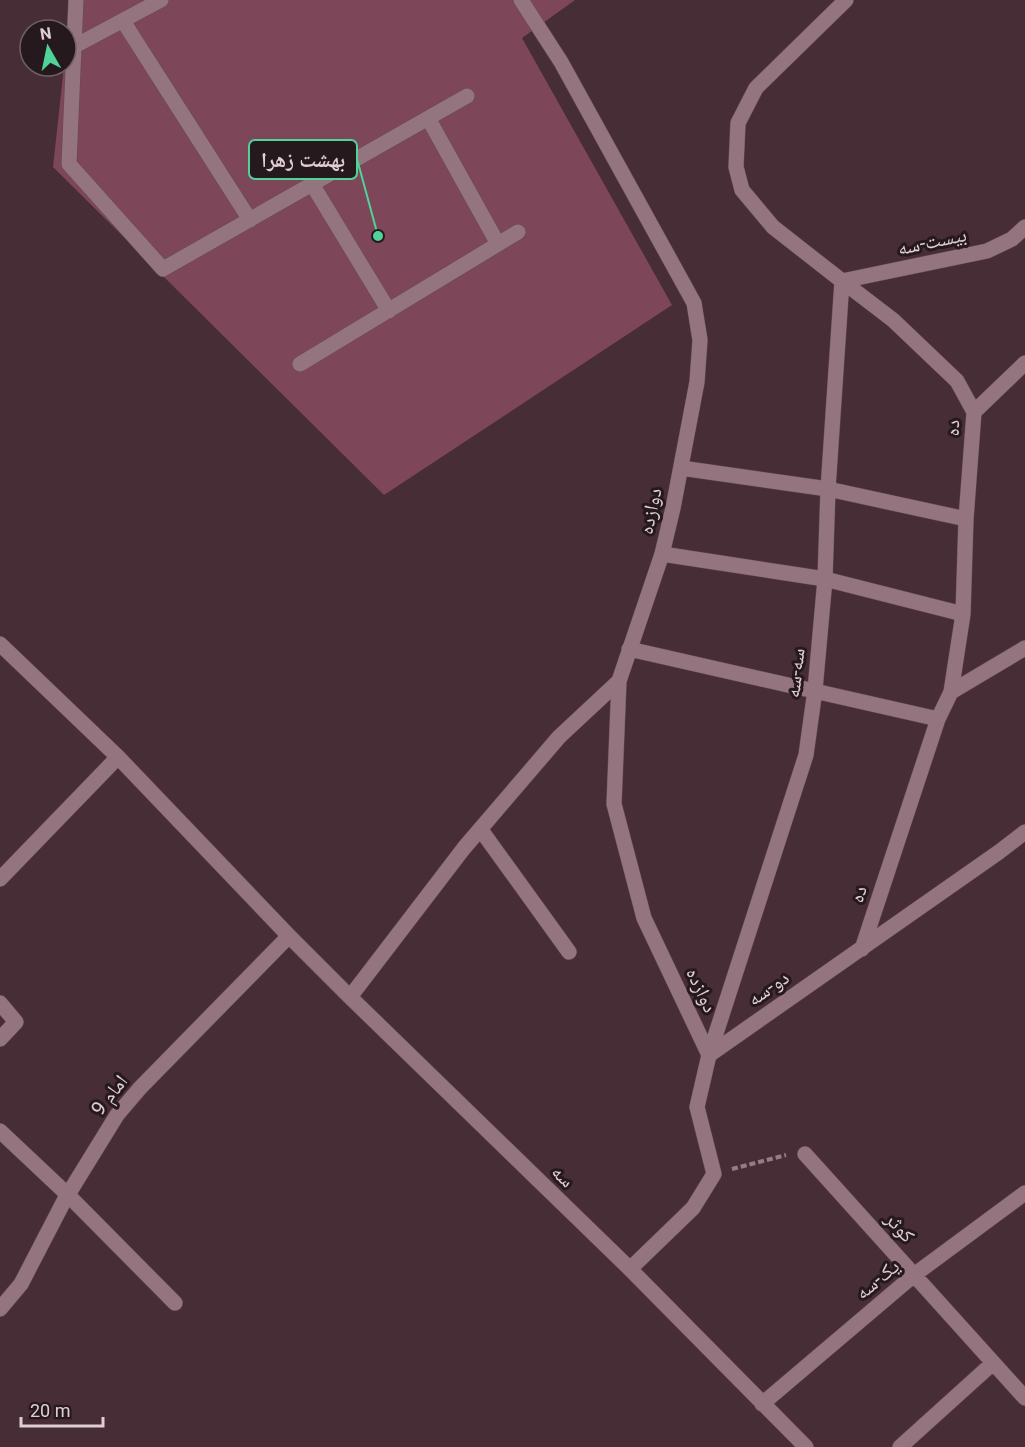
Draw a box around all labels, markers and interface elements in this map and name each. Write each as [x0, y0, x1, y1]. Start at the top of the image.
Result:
north arrow [18, 18, 78, 78]
text: N [39, 23, 53, 44]
callout: بهشت زهرا [249, 140, 357, 179]
text: بهشت زهرا [261, 148, 345, 172]
street label: بیست-سه [895, 222, 969, 260]
street label: ده [940, 419, 964, 437]
street label: دوازده [633, 486, 667, 536]
street label: سه-سه [780, 647, 810, 699]
street label: ده [844, 882, 872, 906]
street label: دوازده [681, 964, 723, 1016]
street label: دو-سه [743, 965, 793, 1011]
street label: امام 9 [86, 1070, 134, 1121]
street label: سه [547, 1160, 579, 1192]
street label: کوثر [880, 1206, 920, 1247]
street label: یک-سه [850, 1254, 904, 1304]
scale bar [21, 1390, 104, 1428]
text: 20 m [30, 1400, 70, 1421]

